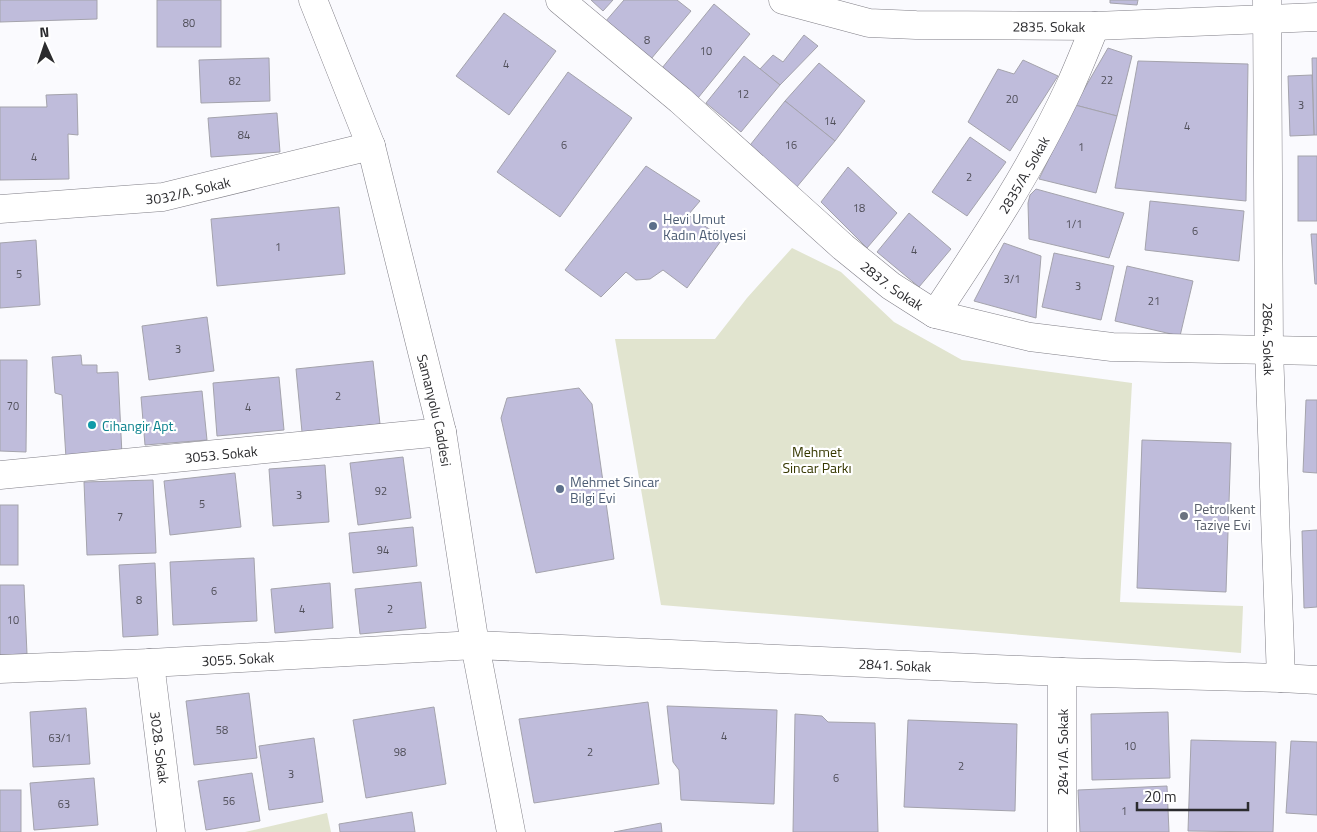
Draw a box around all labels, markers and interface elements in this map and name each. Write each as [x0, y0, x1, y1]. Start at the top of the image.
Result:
house number: 80 [183, 15, 195, 31]
street label: 2835. Sokak [1012, 15, 1086, 36]
north arrow [20, 20, 70, 70]
text: N [39, 21, 50, 42]
house number: 8 [644, 32, 650, 48]
house number: 10 [700, 43, 712, 59]
house number: 4 [503, 56, 509, 72]
house number: 22 [1101, 72, 1113, 88]
house number: 82 [229, 73, 241, 89]
house number: 12 [737, 86, 749, 102]
house number: 20 [1006, 91, 1018, 107]
house number: 3 [1298, 97, 1304, 113]
house number: 14 [824, 113, 836, 129]
house number: 4 [1184, 118, 1190, 134]
house number: 84 [238, 127, 250, 143]
street label: 2835/A. Sokak [992, 132, 1054, 217]
house number: 6 [561, 137, 567, 153]
house number: 16 [785, 137, 797, 153]
house number: 1 [1078, 139, 1084, 155]
house number: 4 [31, 149, 37, 165]
house number: 2 [966, 169, 972, 185]
street label: 3032/A. Sokak [145, 170, 233, 209]
house number: 18 [853, 200, 865, 216]
place label: Hevi Umut Kadın Atölyesi [663, 208, 746, 245]
house number: 1/1 [1066, 216, 1082, 232]
marker: Hevi Umut Kadın Atölyesi [647, 220, 659, 232]
house number: 6 [1192, 223, 1198, 239]
house number: 1 [275, 239, 281, 255]
house number: 4 [911, 242, 917, 258]
street label: 2837. Sokak [856, 255, 928, 315]
house number: 5 [16, 266, 22, 282]
house number: 3/1 [1004, 271, 1020, 287]
house number: 3 [1075, 278, 1081, 294]
house number: 21 [1148, 293, 1160, 309]
street label: 2864. Sokak [1258, 302, 1280, 376]
house number: 3 [175, 341, 181, 357]
street label: Samanyolu Caddesi [413, 352, 458, 468]
house number: 2 [335, 388, 341, 404]
house number: 70 [7, 398, 19, 414]
house number: 4 [245, 399, 251, 415]
place label: Cihangir Apt. [102, 415, 177, 436]
marker: Cihangir Apt. [86, 419, 98, 431]
street label: 3053. Sokak [184, 439, 259, 467]
park label: Mehmet Sincar Parkı [782, 441, 852, 478]
place label: Mehmet Sincar Bilgi Evi [570, 471, 659, 508]
house number: 92 [375, 483, 387, 499]
marker: Mehmet Sincar Bilgi Evi [554, 483, 566, 495]
house number: 3 [296, 487, 302, 503]
house number: 5 [199, 496, 205, 512]
place label: Petrolkent Taziye Evi [1194, 498, 1256, 535]
house number: 7 [117, 509, 123, 525]
marker: Petrolkent Taziye Evi [1178, 510, 1190, 522]
house number: 94 [377, 542, 389, 558]
house number: 6 [211, 583, 217, 599]
house number: 8 [136, 592, 142, 608]
house number: 4 [299, 601, 305, 617]
house number: 2 [387, 601, 393, 617]
house number: 10 [7, 612, 19, 628]
street label: 3055. Sokak [201, 646, 275, 671]
street label: 2841. Sokak [858, 652, 932, 676]
street label: 2841/A. Sokak [1052, 709, 1073, 795]
street label: 3028. Sokak [146, 710, 175, 785]
house number: 58 [216, 722, 228, 738]
house number: 4 [721, 728, 727, 744]
house number: 63/1 [48, 730, 72, 746]
house number: 10 [1124, 738, 1136, 754]
house number: 98 [394, 744, 406, 760]
house number: 2 [587, 744, 593, 760]
house number: 2 [958, 758, 964, 774]
house number: 3 [288, 766, 294, 782]
house number: 6 [833, 770, 839, 786]
scale bar [1137, 780, 1248, 812]
text: 20 m [1144, 785, 1177, 808]
house number: 56 [223, 793, 235, 809]
house number: 63 [58, 796, 70, 812]
house number: 1 [1121, 803, 1127, 819]

